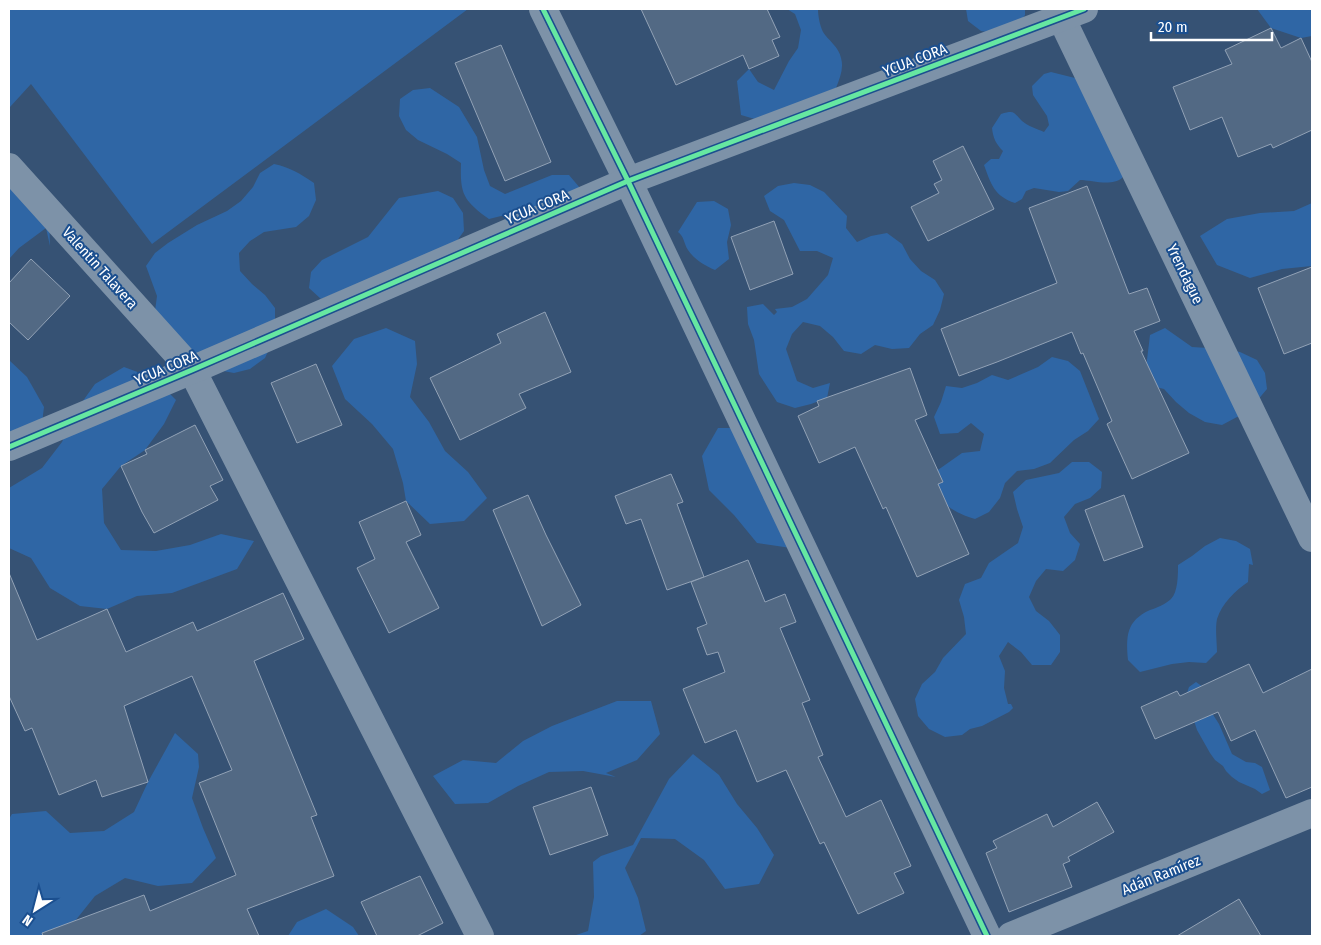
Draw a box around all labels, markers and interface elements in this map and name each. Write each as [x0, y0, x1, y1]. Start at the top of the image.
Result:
scale bar [1151, 10, 1272, 42]
text: 20 m [1158, 18, 1188, 36]
street label: YCUA CORA [880, 39, 950, 80]
street label: YCUA CORA [502, 186, 572, 228]
street label: Valentin Talavera [58, 223, 142, 313]
street label: Yrendague [1163, 241, 1207, 307]
street label: YCUA CORA [131, 347, 201, 389]
street label: Adán Ramírez [1119, 851, 1203, 899]
north arrow [10, 885, 60, 935]
text: N [19, 911, 36, 929]

